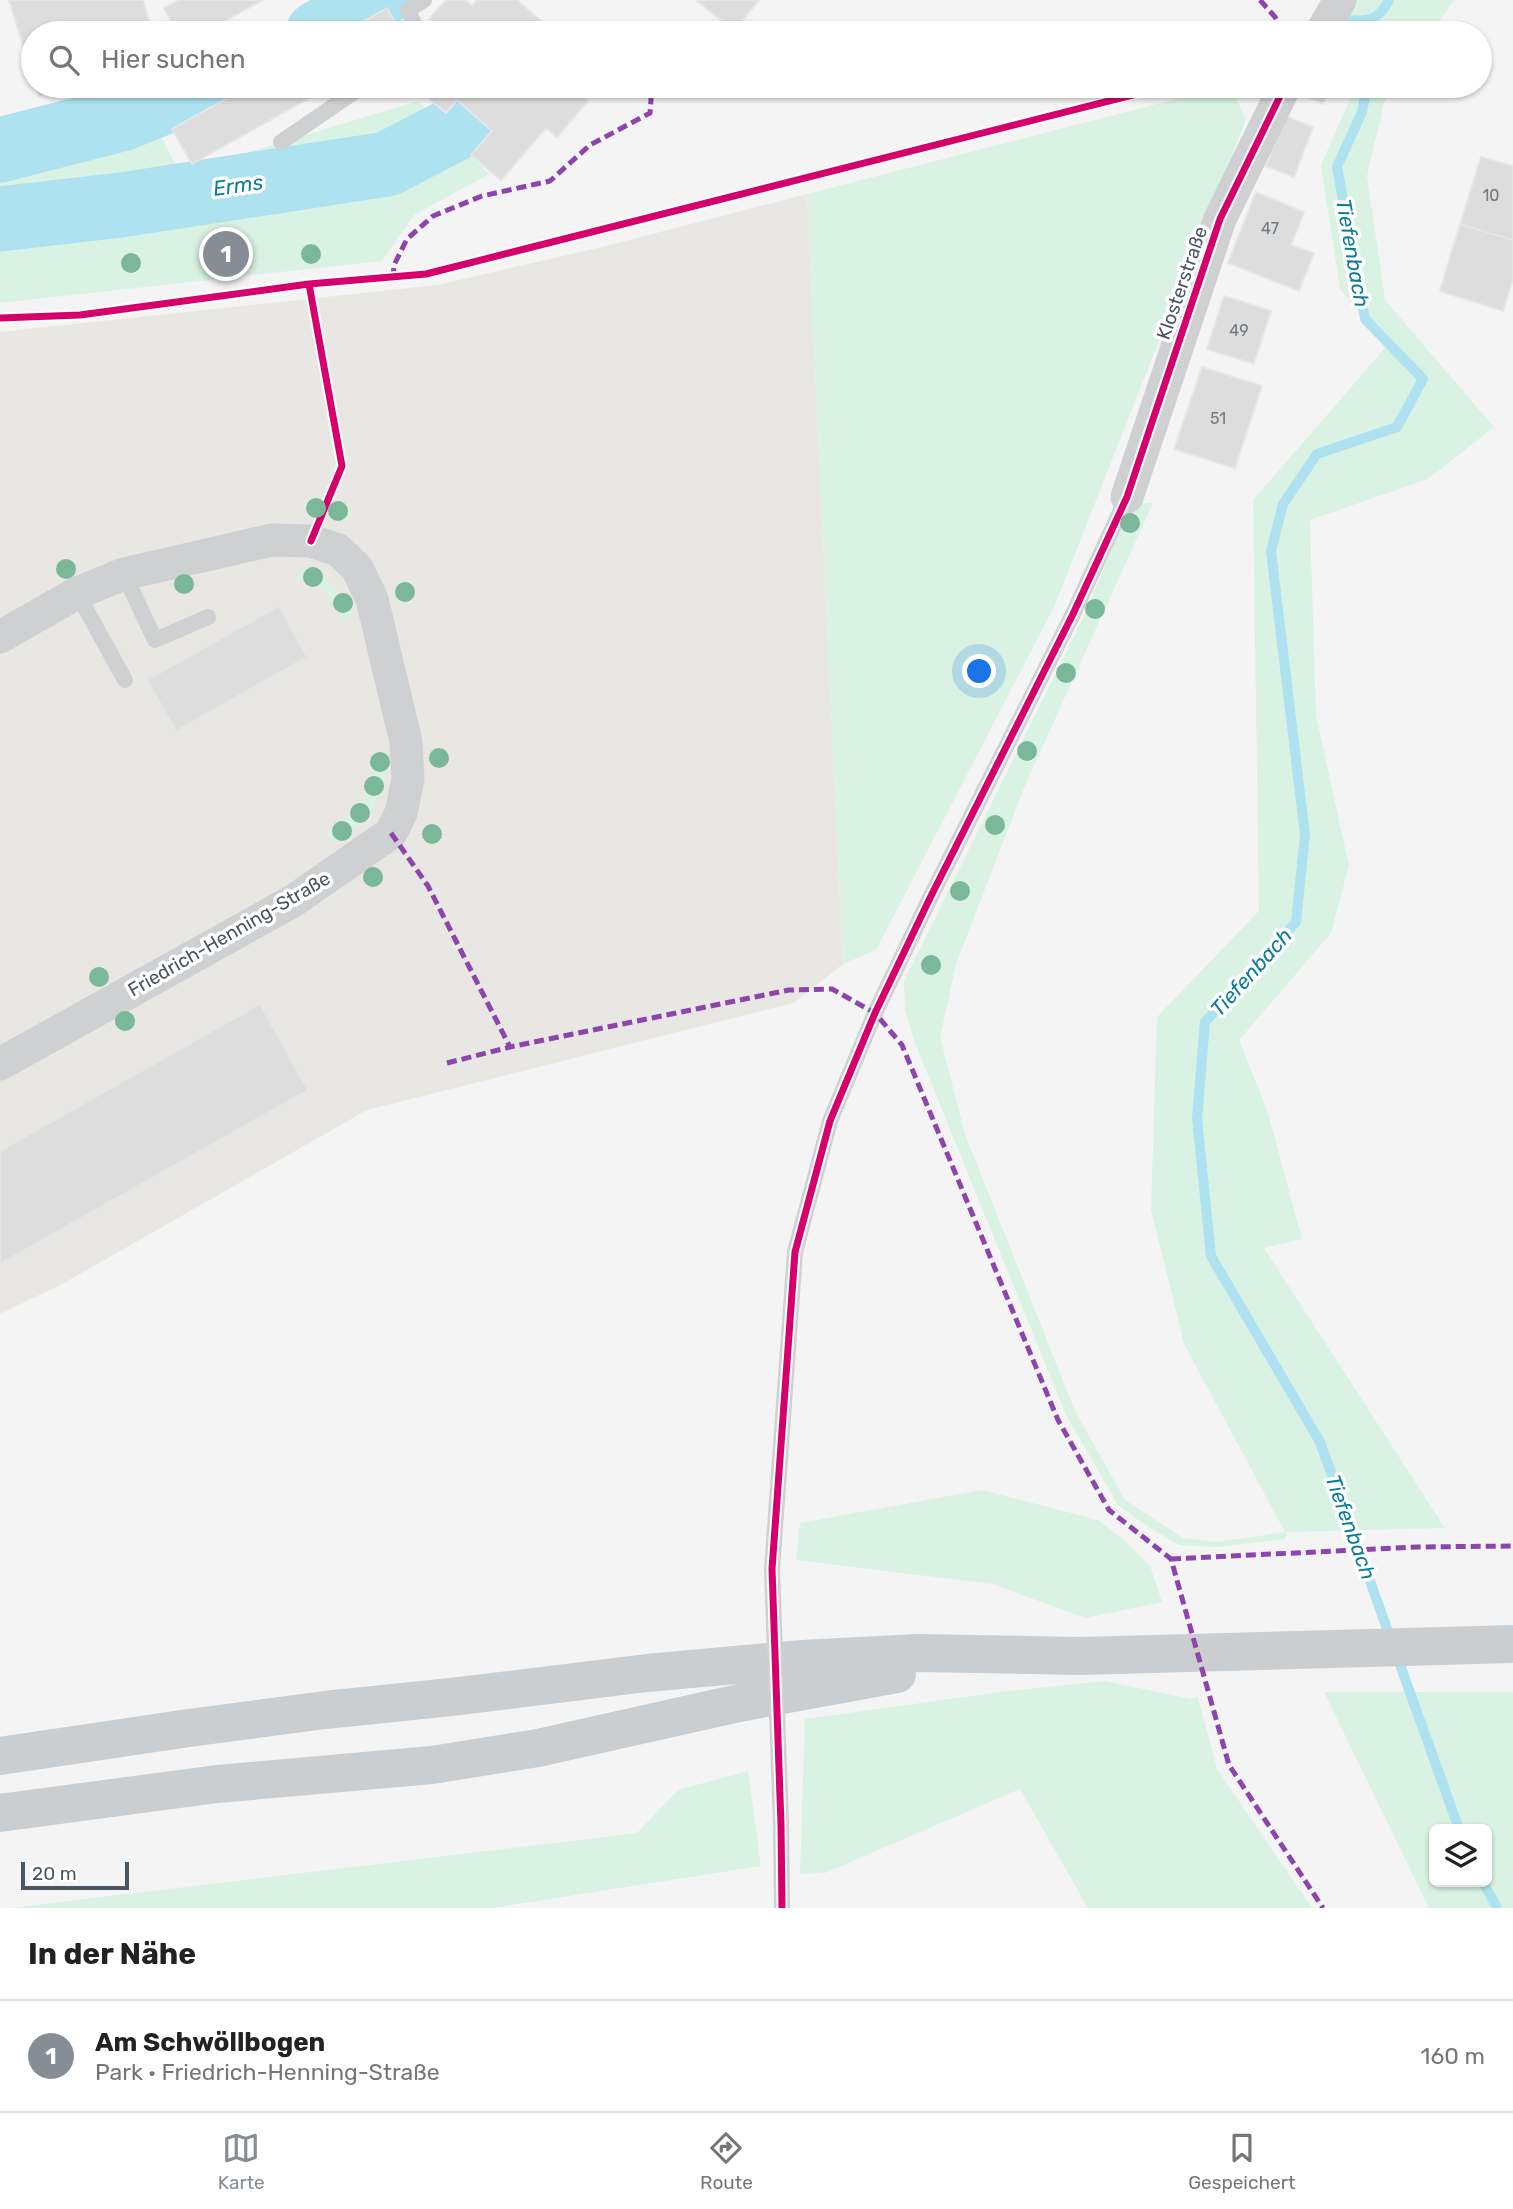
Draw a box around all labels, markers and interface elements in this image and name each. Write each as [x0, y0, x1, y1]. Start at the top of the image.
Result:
search box [21, 21, 1492, 98]
icon: search [45, 41, 83, 79]
text: Hier suchen [101, 44, 246, 75]
water label: Erms [211, 169, 265, 201]
house number: 10 [1482, 186, 1500, 205]
water label: Tiefenbach [1331, 197, 1375, 309]
house number: 47 [1261, 219, 1279, 238]
street label: Klosterstraße [1152, 223, 1212, 343]
pin: 1 [203, 228, 249, 280]
house number: 49 [1229, 321, 1249, 340]
house number: 51 [1210, 409, 1226, 428]
your location [962, 654, 996, 688]
street label: Friedrich-Henning-Straße [124, 867, 334, 1001]
water label: Tiefenbach [1205, 923, 1297, 1021]
water label: Tiefenbach [1320, 1471, 1382, 1583]
map controls [1429, 1824, 1492, 1887]
button: layers [1429, 1824, 1492, 1887]
scale bar [21, 1859, 130, 1891]
text: 20 m [32, 1862, 77, 1885]
text: In der Nähe [28, 1936, 196, 1972]
text: Am Schwöllbogen [95, 2027, 325, 2058]
text: 1 [45, 2042, 57, 2070]
text: 160 m [1421, 2042, 1485, 2070]
text: Park · Friedrich-Henning-Straße [95, 2058, 440, 2086]
tab: Karte [218, 2129, 265, 2194]
tab: Route [700, 2129, 753, 2194]
tab: Gespeichert [1188, 2129, 1295, 2194]

